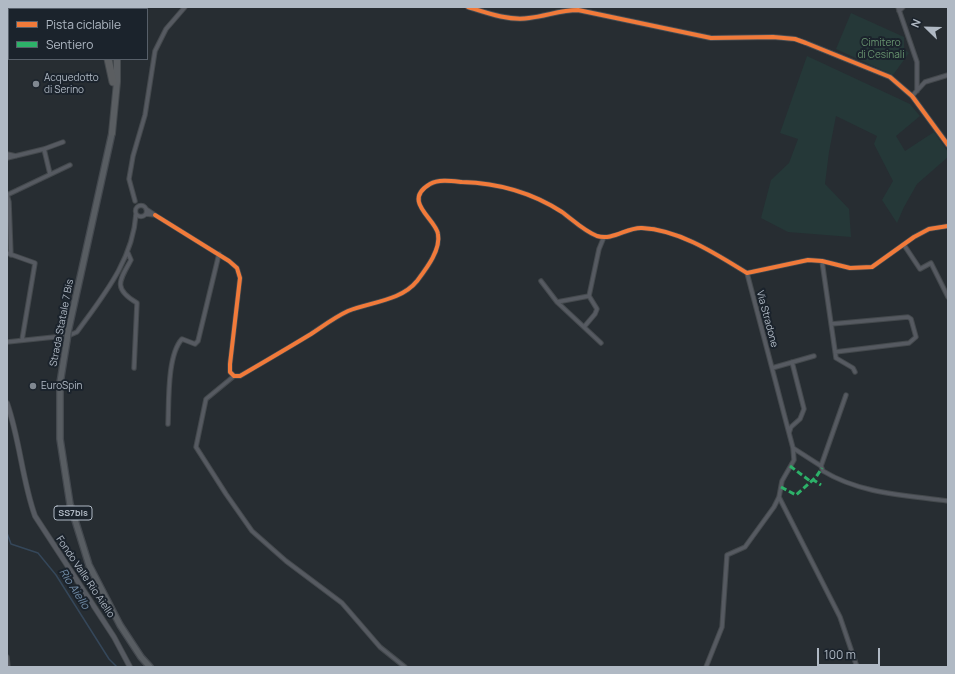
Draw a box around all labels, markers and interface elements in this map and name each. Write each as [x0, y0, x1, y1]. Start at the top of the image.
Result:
legend [8, 8, 148, 60]
north arrow [907, 8, 947, 48]
text: Pista ciclabile [46, 16, 121, 33]
text: N [907, 17, 924, 30]
text: Sentiero [46, 36, 93, 53]
park label: Cimitero di Cesinali [857, 37, 905, 60]
place label: Acquedotto di Serino [44, 72, 99, 96]
marker: Acquedotto di Serino [31, 79, 41, 89]
street label: Strada Statale 7 Bis [48, 278, 76, 368]
street label: Via Stradone [754, 289, 780, 349]
place label: EuroSpin [41, 380, 82, 392]
marker: EuroSpin [28, 381, 38, 391]
road number: SS7bis [54, 506, 92, 520]
street label: Fondo Valle Rio Aiello [53, 534, 117, 620]
water label: Rio Aiello [56, 566, 92, 612]
scale bar [819, 640, 882, 666]
text: 100 m [824, 646, 856, 663]

